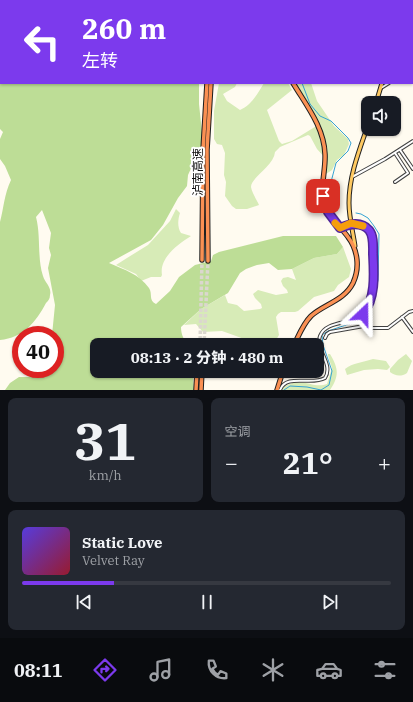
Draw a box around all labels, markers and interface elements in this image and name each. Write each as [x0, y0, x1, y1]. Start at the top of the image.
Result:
text: 260 m [82, 10, 166, 47]
icon: left [16, 16, 68, 68]
text: 左转 [82, 49, 118, 72]
map controls [361, 96, 401, 136]
button: sound [361, 96, 401, 136]
street label: 泸南高速 [190, 148, 205, 196]
pin [306, 179, 340, 213]
icon: arrive [312, 185, 334, 207]
position arrow [342, 293, 384, 335]
speed limit sign: 40 [12, 326, 64, 378]
text: 08:13 · 2 分钟 · 480 m [131, 348, 283, 367]
text: 31 [74, 407, 136, 474]
text: 空调 [225, 423, 251, 440]
text: 21° [283, 443, 333, 482]
text: − [225, 448, 238, 477]
text: + [378, 448, 391, 477]
text: km/h [89, 467, 122, 484]
text: Static Love [82, 533, 162, 552]
text: Velvet Ray [82, 552, 145, 569]
icon: previous [73, 591, 95, 613]
icon: pause [196, 591, 218, 613]
icon: next [319, 591, 341, 613]
icon: directions [91, 656, 119, 684]
icon: music [147, 656, 175, 684]
icon: phone [203, 656, 231, 684]
icon: climate [259, 656, 287, 684]
icon: car [315, 656, 343, 684]
icon: filters [371, 656, 399, 684]
text: 08:11 [14, 659, 63, 682]

